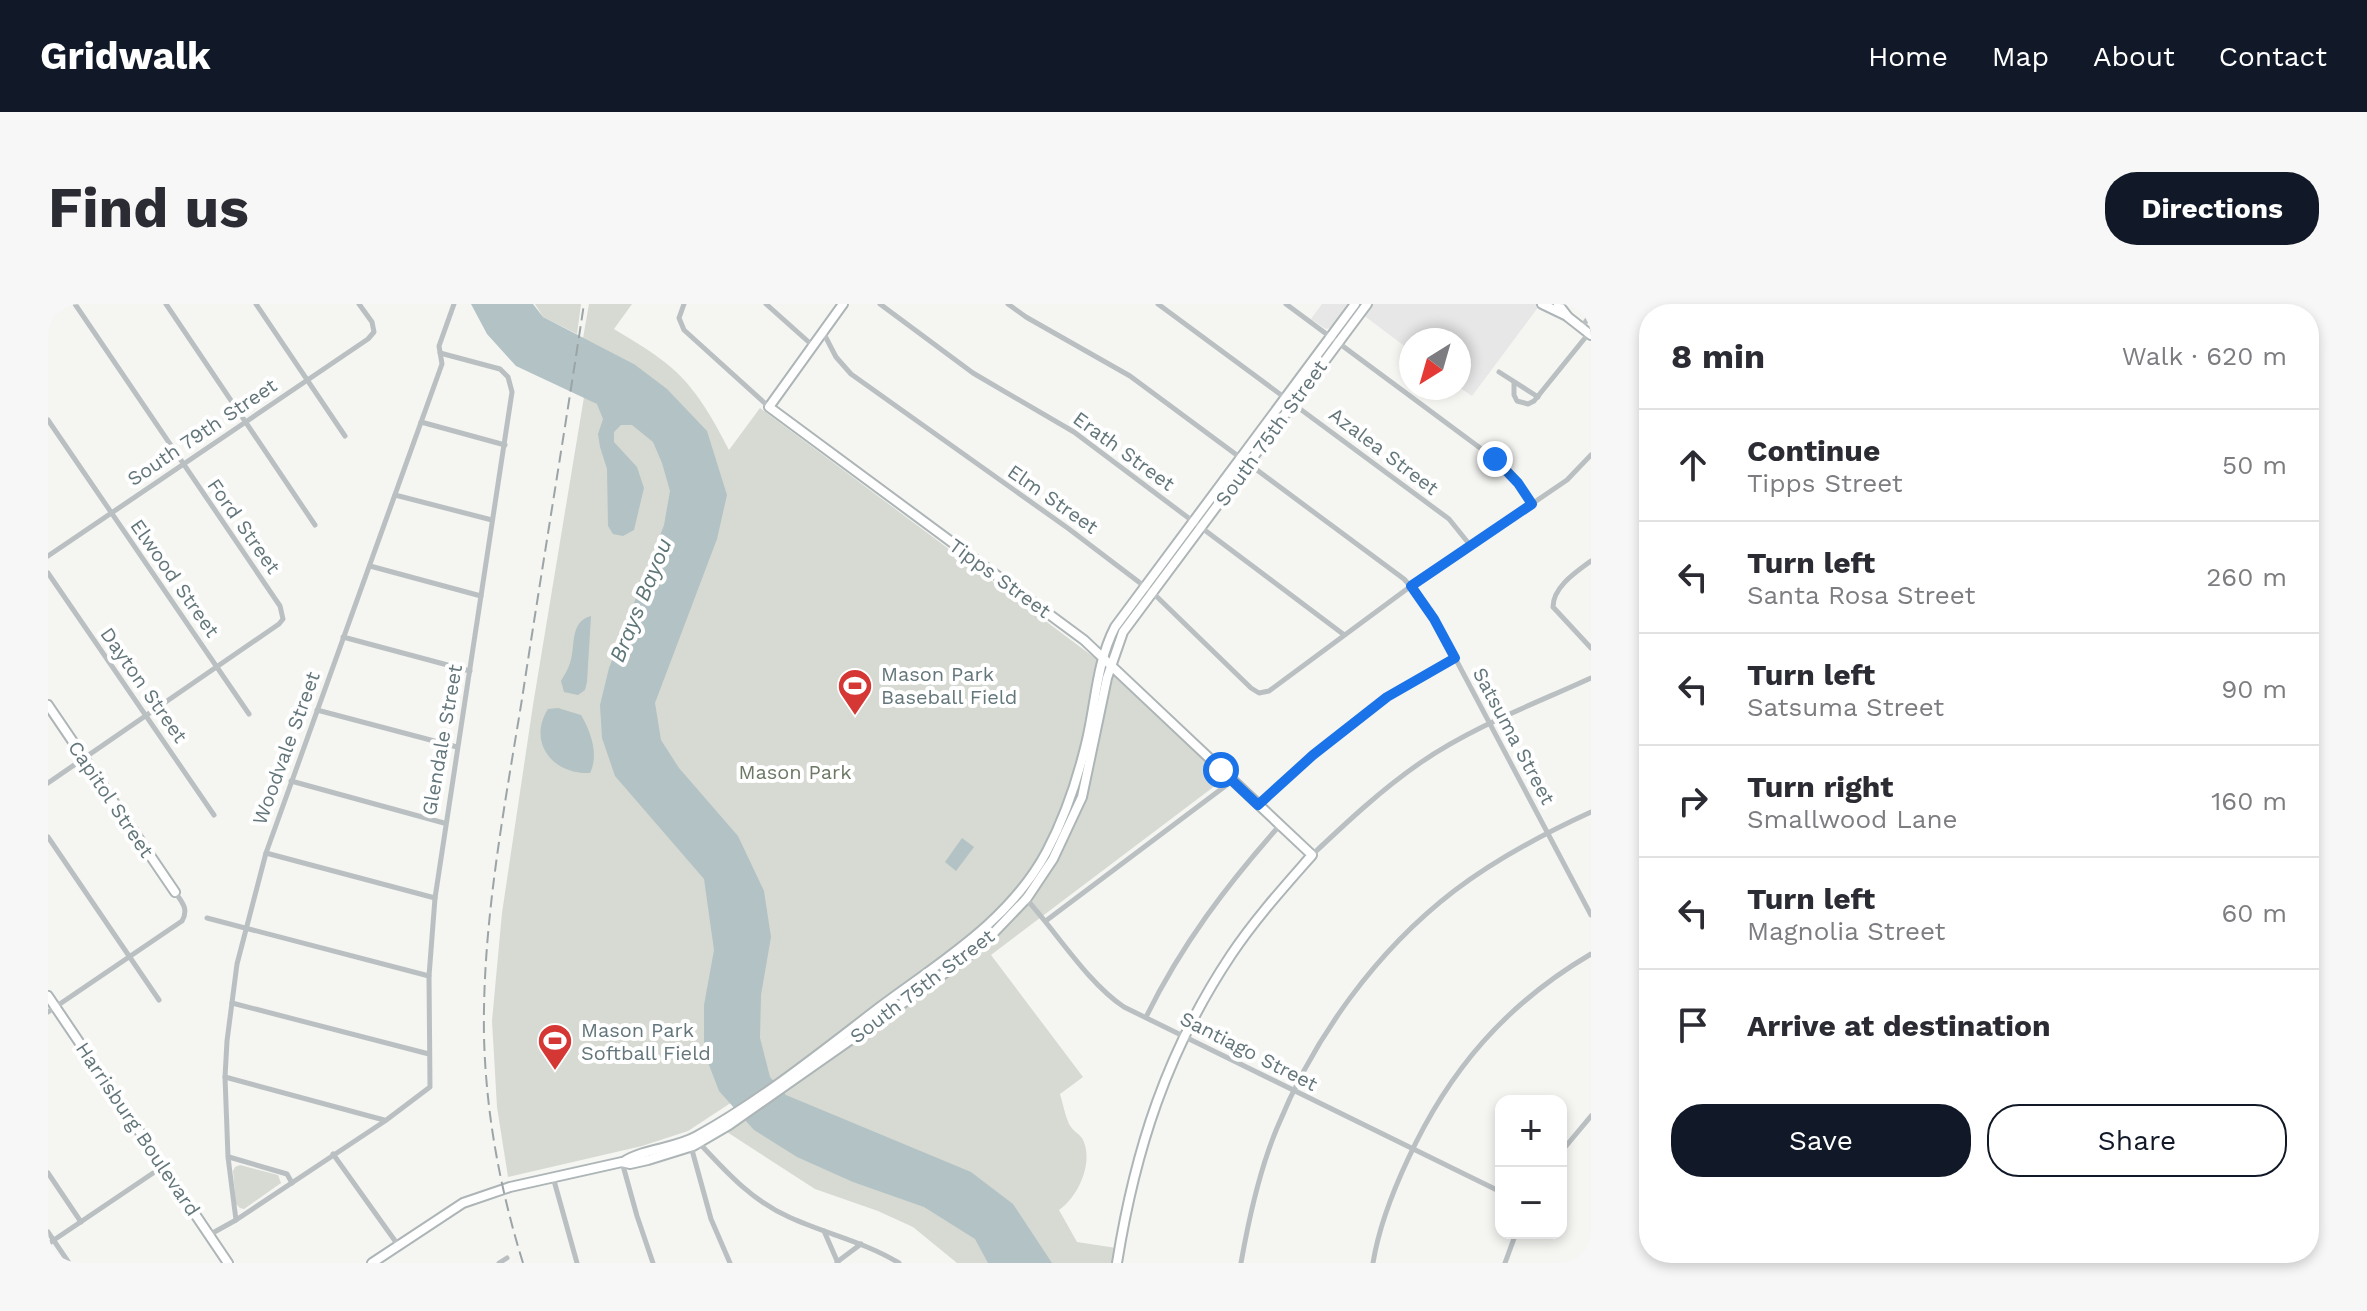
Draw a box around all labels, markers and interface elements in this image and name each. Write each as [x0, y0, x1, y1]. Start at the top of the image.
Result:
text: Gridwalk [40, 34, 211, 78]
text: Home [1868, 40, 1948, 73]
text: Map [1992, 40, 2049, 73]
text: About [2093, 40, 2175, 73]
text: Contact [2219, 40, 2327, 73]
button: Directions [2105, 172, 2319, 245]
text: Find us [48, 175, 249, 241]
north arrow [1399, 328, 1471, 400]
text: 8 min [1671, 336, 1765, 376]
text: Walk · 620 m [2122, 341, 2287, 371]
street label: South 75th Street [1210, 355, 1332, 511]
street label: South 79th Street [123, 373, 282, 491]
street label: Azalea Street [1325, 402, 1444, 500]
street label: Erath Street [1069, 406, 1180, 496]
text: Continue [1747, 433, 1880, 468]
route end [1477, 441, 1513, 477]
icon: ahead [1671, 443, 1715, 487]
text: 50 m [2222, 450, 2287, 480]
street label: Elm Street [1003, 459, 1103, 539]
text: Tipps Street [1747, 468, 1903, 498]
street label: Ford Street [202, 474, 286, 579]
street label: Elwood Street [125, 514, 225, 642]
street label: Tipps Street [945, 533, 1056, 623]
water label: Brays Bayou [604, 535, 677, 666]
text: Turn left [1747, 545, 1875, 580]
icon: left [1671, 555, 1715, 599]
text: 260 m [2206, 562, 2287, 592]
text: Santa Rosa Street [1747, 580, 1975, 610]
street label: Dayton Street [95, 623, 193, 748]
text: Turn left [1747, 657, 1875, 692]
street label: Glendale Street [417, 662, 467, 817]
place label: Mason Park Baseball Field [881, 662, 1017, 709]
street label: Satsuma Street [1468, 663, 1561, 809]
sports icon: Mason Park Baseball Field [836, 667, 874, 717]
icon: left [1671, 667, 1715, 711]
street label: Woodvale Street [247, 668, 325, 828]
text: 90 m [2221, 674, 2287, 704]
text: Satsuma Street [1747, 692, 1944, 722]
street label: Capitol Street [63, 736, 159, 862]
route start [1203, 752, 1239, 788]
park label: Mason Park [738, 760, 852, 784]
text: Turn right [1747, 769, 1893, 804]
icon: right [1671, 779, 1715, 823]
text: 160 m [2211, 786, 2287, 816]
text: Smallwood Lane [1747, 804, 1958, 834]
text: Turn left [1747, 881, 1875, 916]
icon: left [1671, 891, 1715, 935]
text: 60 m [2221, 898, 2287, 928]
text: Magnolia Street [1747, 916, 1945, 946]
street label: South 75th Street [845, 924, 999, 1048]
icon: arrive [1671, 1003, 1715, 1047]
street label: Santiago Street [1176, 1006, 1322, 1096]
text: Arrive at destination [1747, 1008, 2051, 1043]
place label: Mason Park Softball Field [581, 1018, 711, 1065]
sports icon: Mason Park Softball Field [536, 1022, 574, 1072]
street label: Harrisburg Boulevard [71, 1037, 205, 1221]
map controls [1495, 1095, 1567, 1239]
button: + [1495, 1095, 1567, 1167]
button: Save [1671, 1104, 1971, 1177]
button: Share [1987, 1104, 2287, 1177]
button: − [1495, 1167, 1567, 1239]

